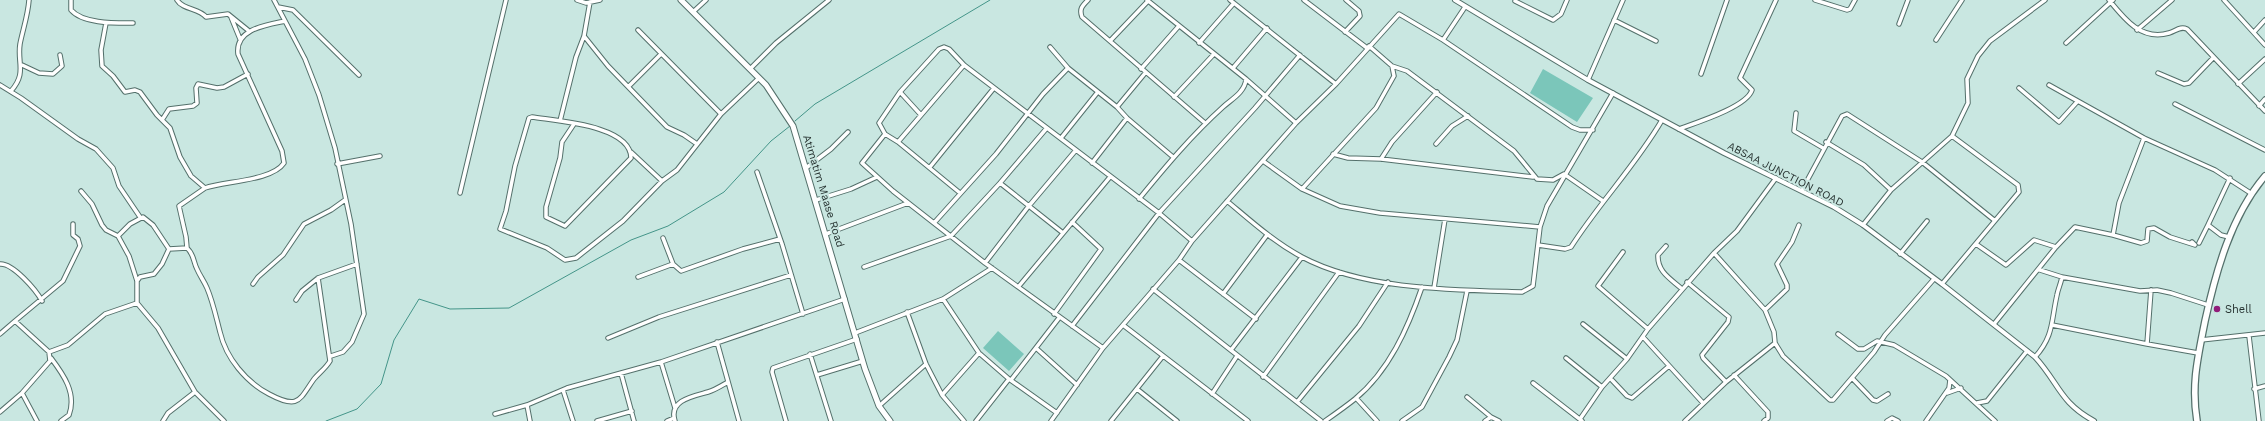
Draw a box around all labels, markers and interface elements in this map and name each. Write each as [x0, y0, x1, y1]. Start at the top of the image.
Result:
street label: Atimatim Maase Road [800, 133, 847, 249]
street label: ABSAA JUNCTION ROAD [1725, 139, 1846, 210]
place label: Shell [2225, 303, 2253, 316]
marker: Shell [2212, 304, 2222, 314]

